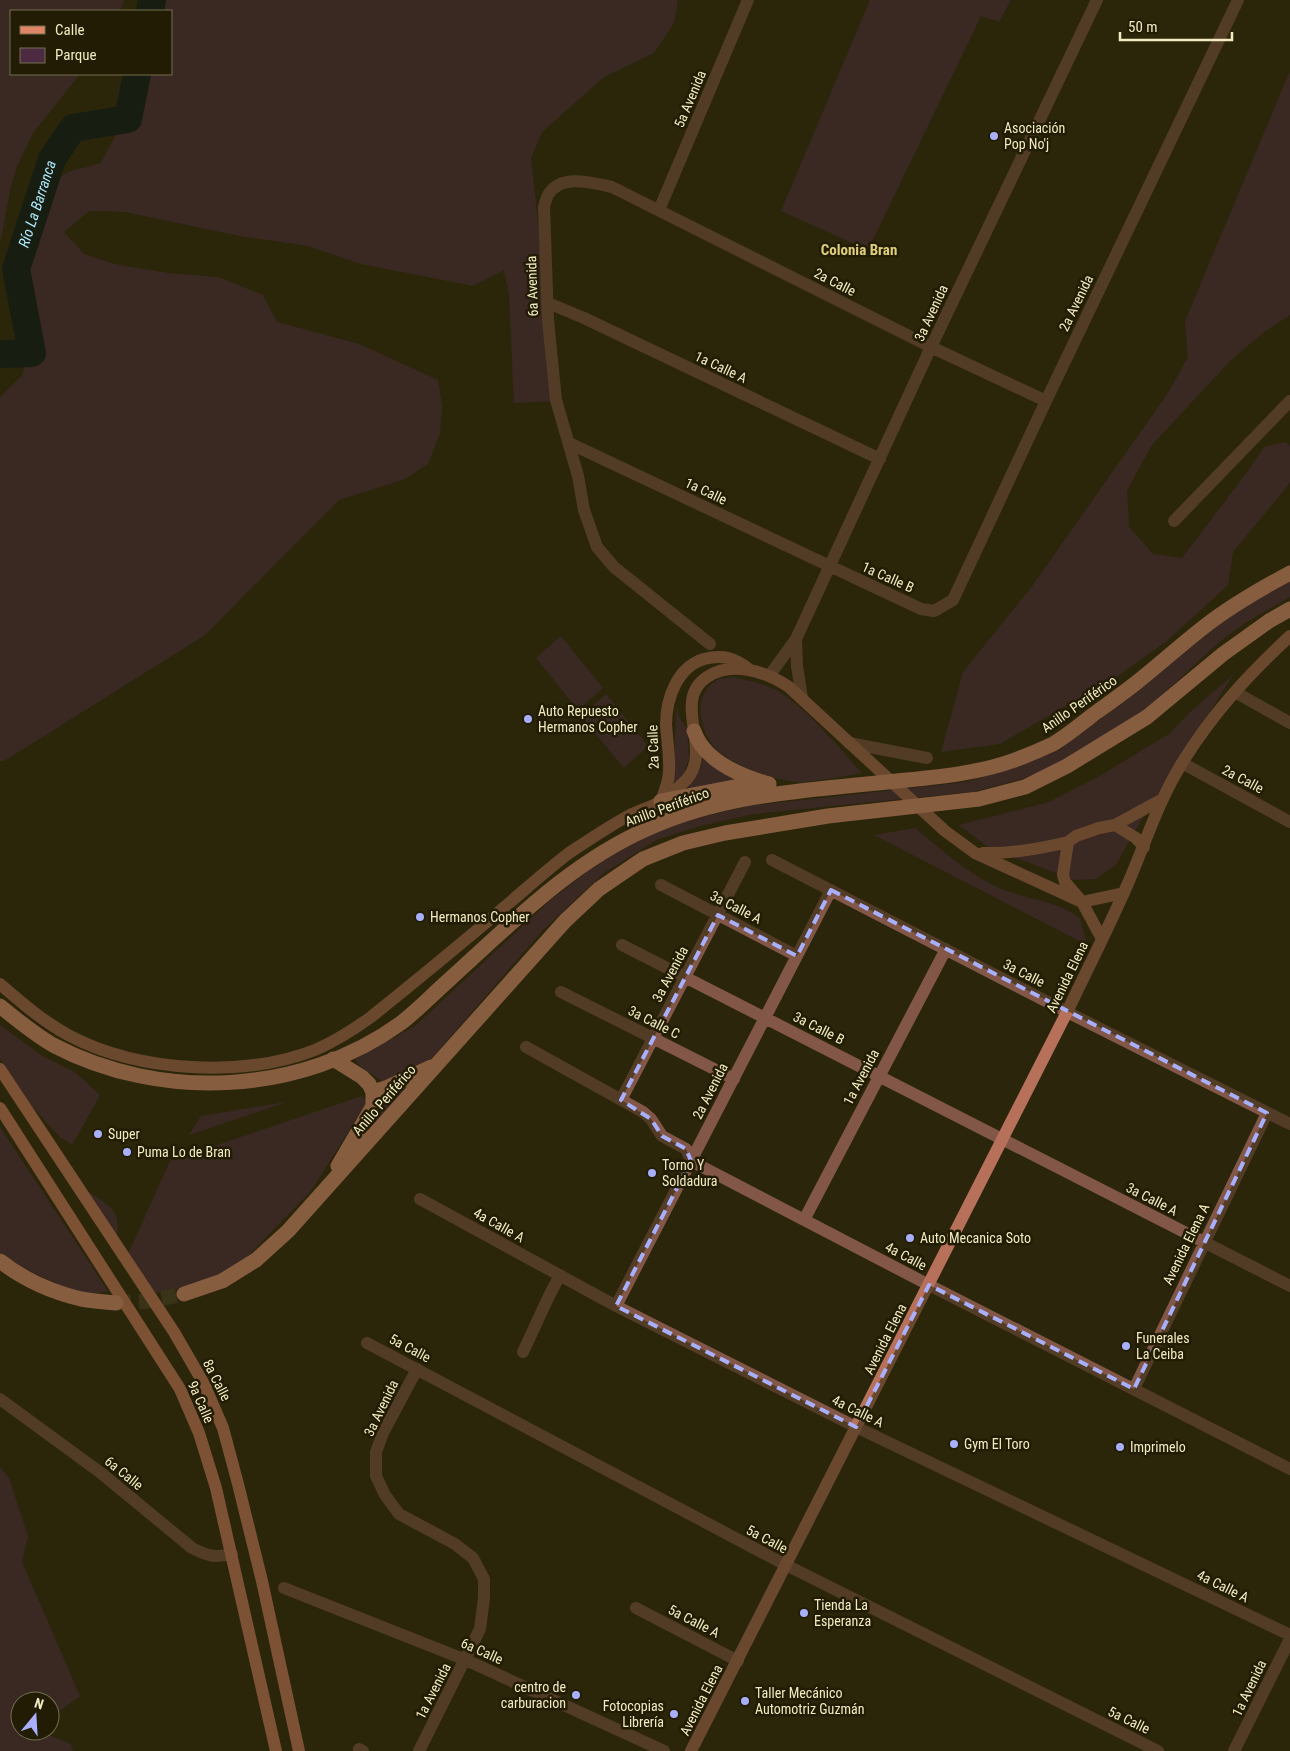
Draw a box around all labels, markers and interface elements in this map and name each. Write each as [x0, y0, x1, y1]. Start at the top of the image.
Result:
legend [10, 10, 172, 75]
scale bar [1120, 10, 1232, 42]
text: 50 m [1128, 18, 1158, 36]
text: Calle [55, 21, 85, 39]
text: Parque [55, 46, 97, 64]
street label: 5a Avenida [671, 68, 709, 130]
place label: Asociación Pop No'j [1004, 120, 1065, 152]
marker: Asociación Pop No'j [988, 130, 1000, 142]
water label: Río La Barranca [15, 158, 60, 250]
district label: Colonia Bran [821, 241, 897, 259]
street label: 6a Avenida [523, 255, 541, 317]
street label: 2a Calle [812, 265, 859, 299]
street label: 2a Avenida [1056, 272, 1096, 334]
street label: 3a Avenida [911, 282, 951, 344]
street label: 1a Calle A [692, 348, 750, 386]
street label: 1a Calle [682, 474, 730, 508]
street label: 1a Calle B [859, 558, 917, 596]
street label: Anillo Periférico [1038, 672, 1120, 736]
place label: Auto Repuesto Hermanos Copher [538, 703, 638, 735]
marker: Auto Repuesto Hermanos Copher [522, 713, 534, 725]
street label: 2a Calle [644, 724, 662, 770]
street label: 2a Calle [1220, 761, 1267, 797]
street label: Anillo Periférico [623, 784, 711, 830]
street label: 3a Calle A [708, 887, 764, 927]
place label: Hermanos Copher [430, 909, 530, 925]
marker: Hermanos Copher [414, 911, 426, 923]
street label: Avenida Elena [1043, 939, 1091, 1015]
street label: 3a Avenida [649, 943, 691, 1005]
street label: 3a Calle [1001, 956, 1048, 990]
street label: 3a Calle C [626, 1002, 682, 1042]
street label: 3a Calle B [791, 1008, 847, 1048]
street label: 1a Avenida [840, 1046, 882, 1108]
street label: 2a Avenida [689, 1060, 731, 1122]
street label: Anillo Periférico [349, 1061, 419, 1139]
place label: Super [108, 1126, 140, 1142]
marker: Super [92, 1128, 104, 1140]
place label: Puma Lo de Bran [137, 1144, 231, 1160]
marker: Puma Lo de Bran [121, 1146, 133, 1158]
place label: Torno Y Soldadura [662, 1157, 718, 1189]
marker: Torno Y Soldadura [646, 1167, 658, 1179]
street label: 3a Calle A [1124, 1179, 1180, 1219]
street label: Avenida Elena A [1159, 1201, 1213, 1287]
street label: 4a Calle A [471, 1204, 527, 1246]
place label: Auto Mecanica Soto [920, 1230, 1031, 1246]
marker: Auto Mecanica Soto [904, 1232, 916, 1244]
street label: 4a Calle [883, 1238, 930, 1274]
street label: Avenida Elena [860, 1301, 910, 1377]
street label: 5a Calle [387, 1330, 434, 1366]
place label: Funerales La Ceiba [1136, 1330, 1190, 1362]
marker: Funerales La Ceiba [1120, 1340, 1132, 1352]
street label: 8a Calle [200, 1357, 234, 1404]
street label: 3a Avenida [361, 1377, 401, 1439]
street label: 9a Calle [185, 1378, 218, 1426]
street label: 4a Calle A [829, 1392, 887, 1430]
place label: Gym El Toro [964, 1436, 1030, 1452]
marker: Gym El Toro [948, 1438, 960, 1450]
place label: Imprimelo [1130, 1439, 1186, 1455]
marker: Imprimelo [1114, 1441, 1126, 1453]
street label: 6a Calle [102, 1453, 147, 1493]
street label: 5a Calle [744, 1521, 791, 1557]
street label: 4a Calle A [1194, 1567, 1252, 1605]
place label: Tienda La Esperanza [814, 1597, 871, 1629]
street label: 5a Calle A [666, 1601, 722, 1641]
marker: Tienda La Esperanza [798, 1607, 810, 1619]
street label: 6a Calle [458, 1635, 506, 1668]
street label: 1a Avenida [1229, 1657, 1269, 1719]
street label: 1a Avenida [412, 1660, 454, 1722]
street label: Avenida Elena [676, 1662, 726, 1738]
place label: centro de carburacion [501, 1679, 566, 1711]
place label: Taller Mecánico Automotriz Guzmán [755, 1685, 865, 1717]
marker: centro de carburacion [570, 1689, 582, 1701]
north arrow [10, 1691, 60, 1741]
text: N [32, 1695, 46, 1713]
marker: Taller Mecánico Automotriz Guzmán [739, 1695, 751, 1707]
place label: Fotocopias Librería [603, 1698, 664, 1730]
street label: 5a Calle [1106, 1703, 1153, 1737]
marker: Fotocopias Librería [668, 1708, 680, 1720]

